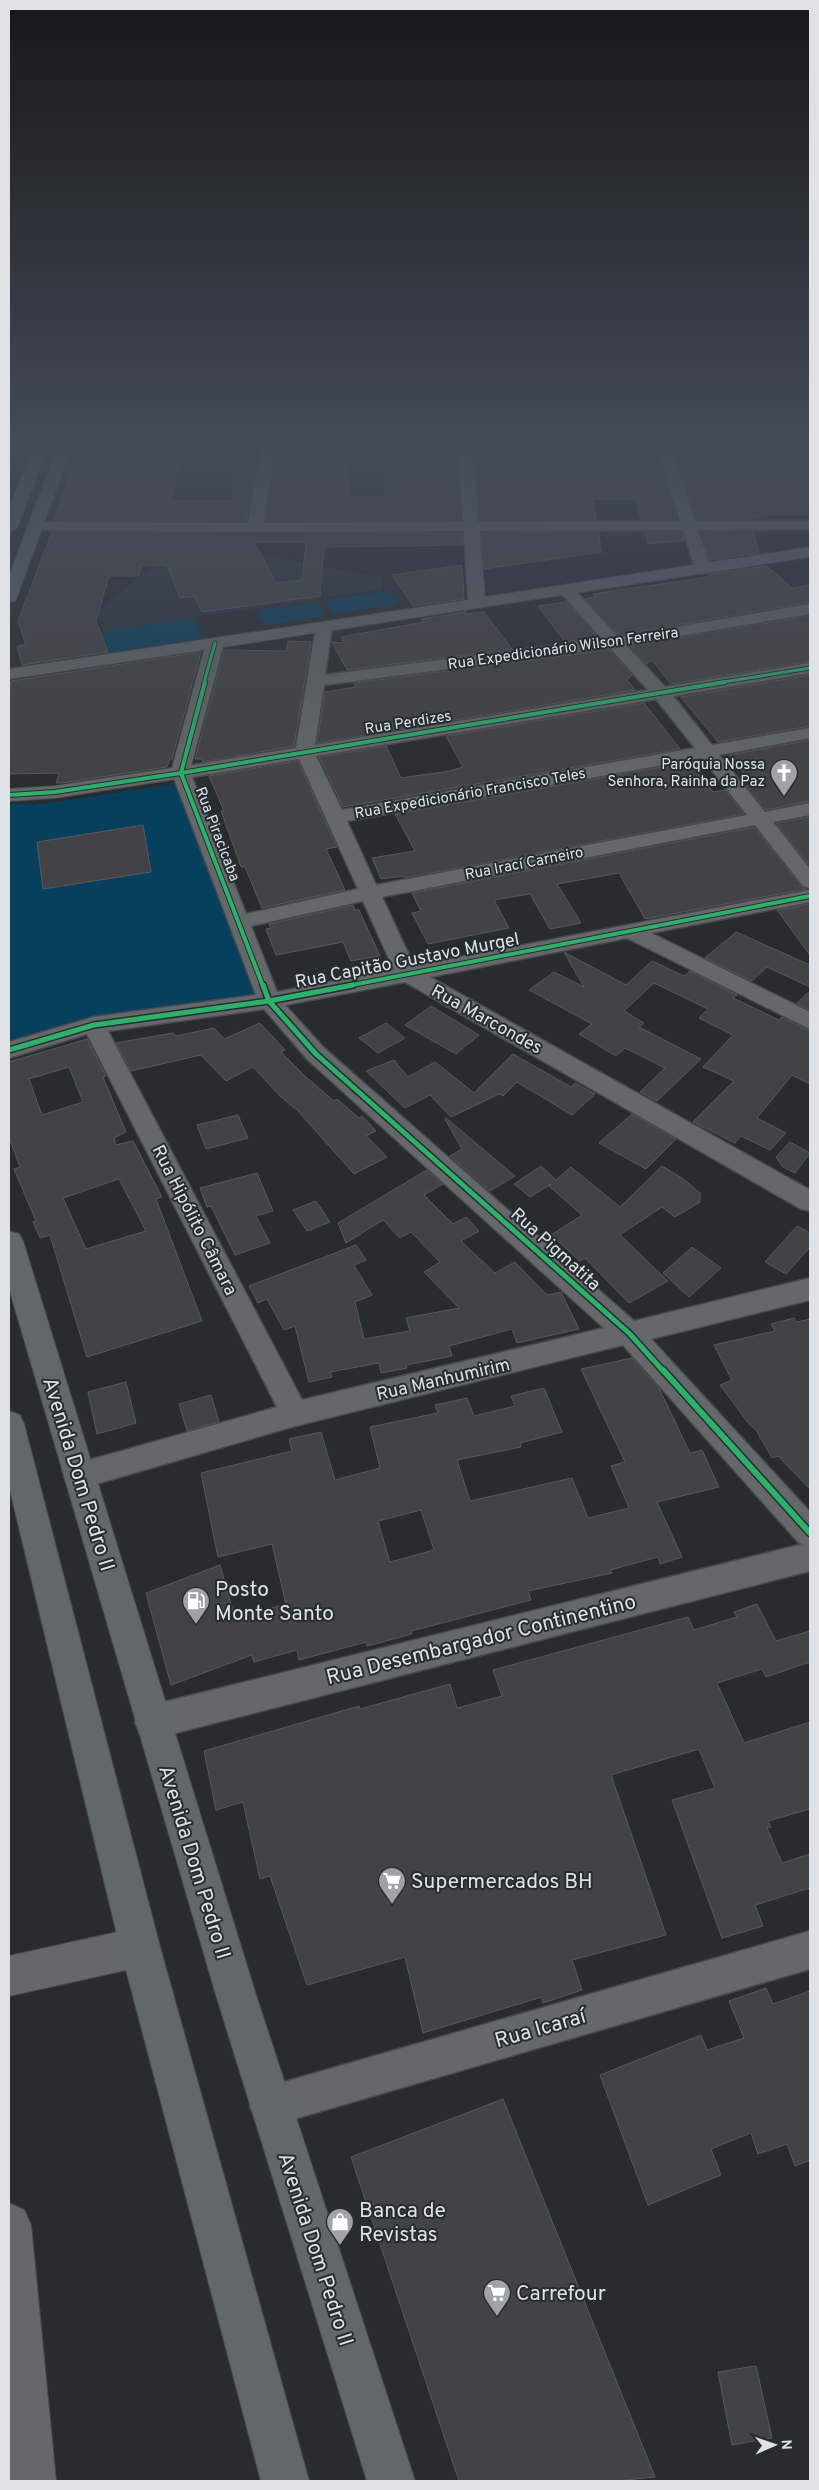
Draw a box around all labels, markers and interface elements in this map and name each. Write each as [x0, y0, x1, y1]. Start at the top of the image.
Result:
street label: Rua Expedicionário Wilson Ferreira [447, 624, 680, 675]
street label: Rua Perdizes [364, 707, 453, 740]
place label: Paróquia Nossa Senhora, Rainha da Paz [608, 756, 765, 792]
church icon: Paróquia Nossa Senhora, Rainha da Paz [769, 758, 799, 797]
street label: Rua Expedicionário Francisco Teles [353, 765, 587, 824]
street label: Rua Piracicaba [190, 785, 243, 884]
street label: Rua Irací Carneiro [463, 844, 585, 885]
street label: Rua Capitão Gustavo Murgel [293, 928, 521, 995]
street label: Rua Marcondes [427, 980, 546, 1060]
street label: Rua Hipólito Câmara [146, 1142, 242, 1300]
street label: Rua Pigmatita [505, 1204, 605, 1297]
street label: Rua Manhumirim [374, 1354, 512, 1407]
street label: Avenida Dom Pedro II [35, 1374, 120, 1575]
place label: Posto Monte Santo [215, 1577, 334, 1628]
fuel station icon: Posto Monte Santo [181, 1586, 211, 1625]
street label: Rua Desembargador Continentino [324, 1589, 639, 1692]
street label: Avenida Dom Pedro II [151, 1762, 236, 1963]
supermarket icon: Supermercados BH [377, 1866, 407, 1905]
place label: Supermercados BH [411, 1869, 593, 1896]
street label: Rua Icaraí [492, 2003, 591, 2055]
street label: Avenida Dom Pedro II [271, 2149, 359, 2350]
place label: Banca de Revistas [359, 2198, 446, 2249]
shop icon: Banca de Revistas [325, 2207, 355, 2246]
supermarket icon: Carrefour [482, 2278, 512, 2317]
place label: Carrefour [516, 2281, 606, 2308]
north arrow [749, 2420, 799, 2470]
text: N [777, 2439, 794, 2450]

